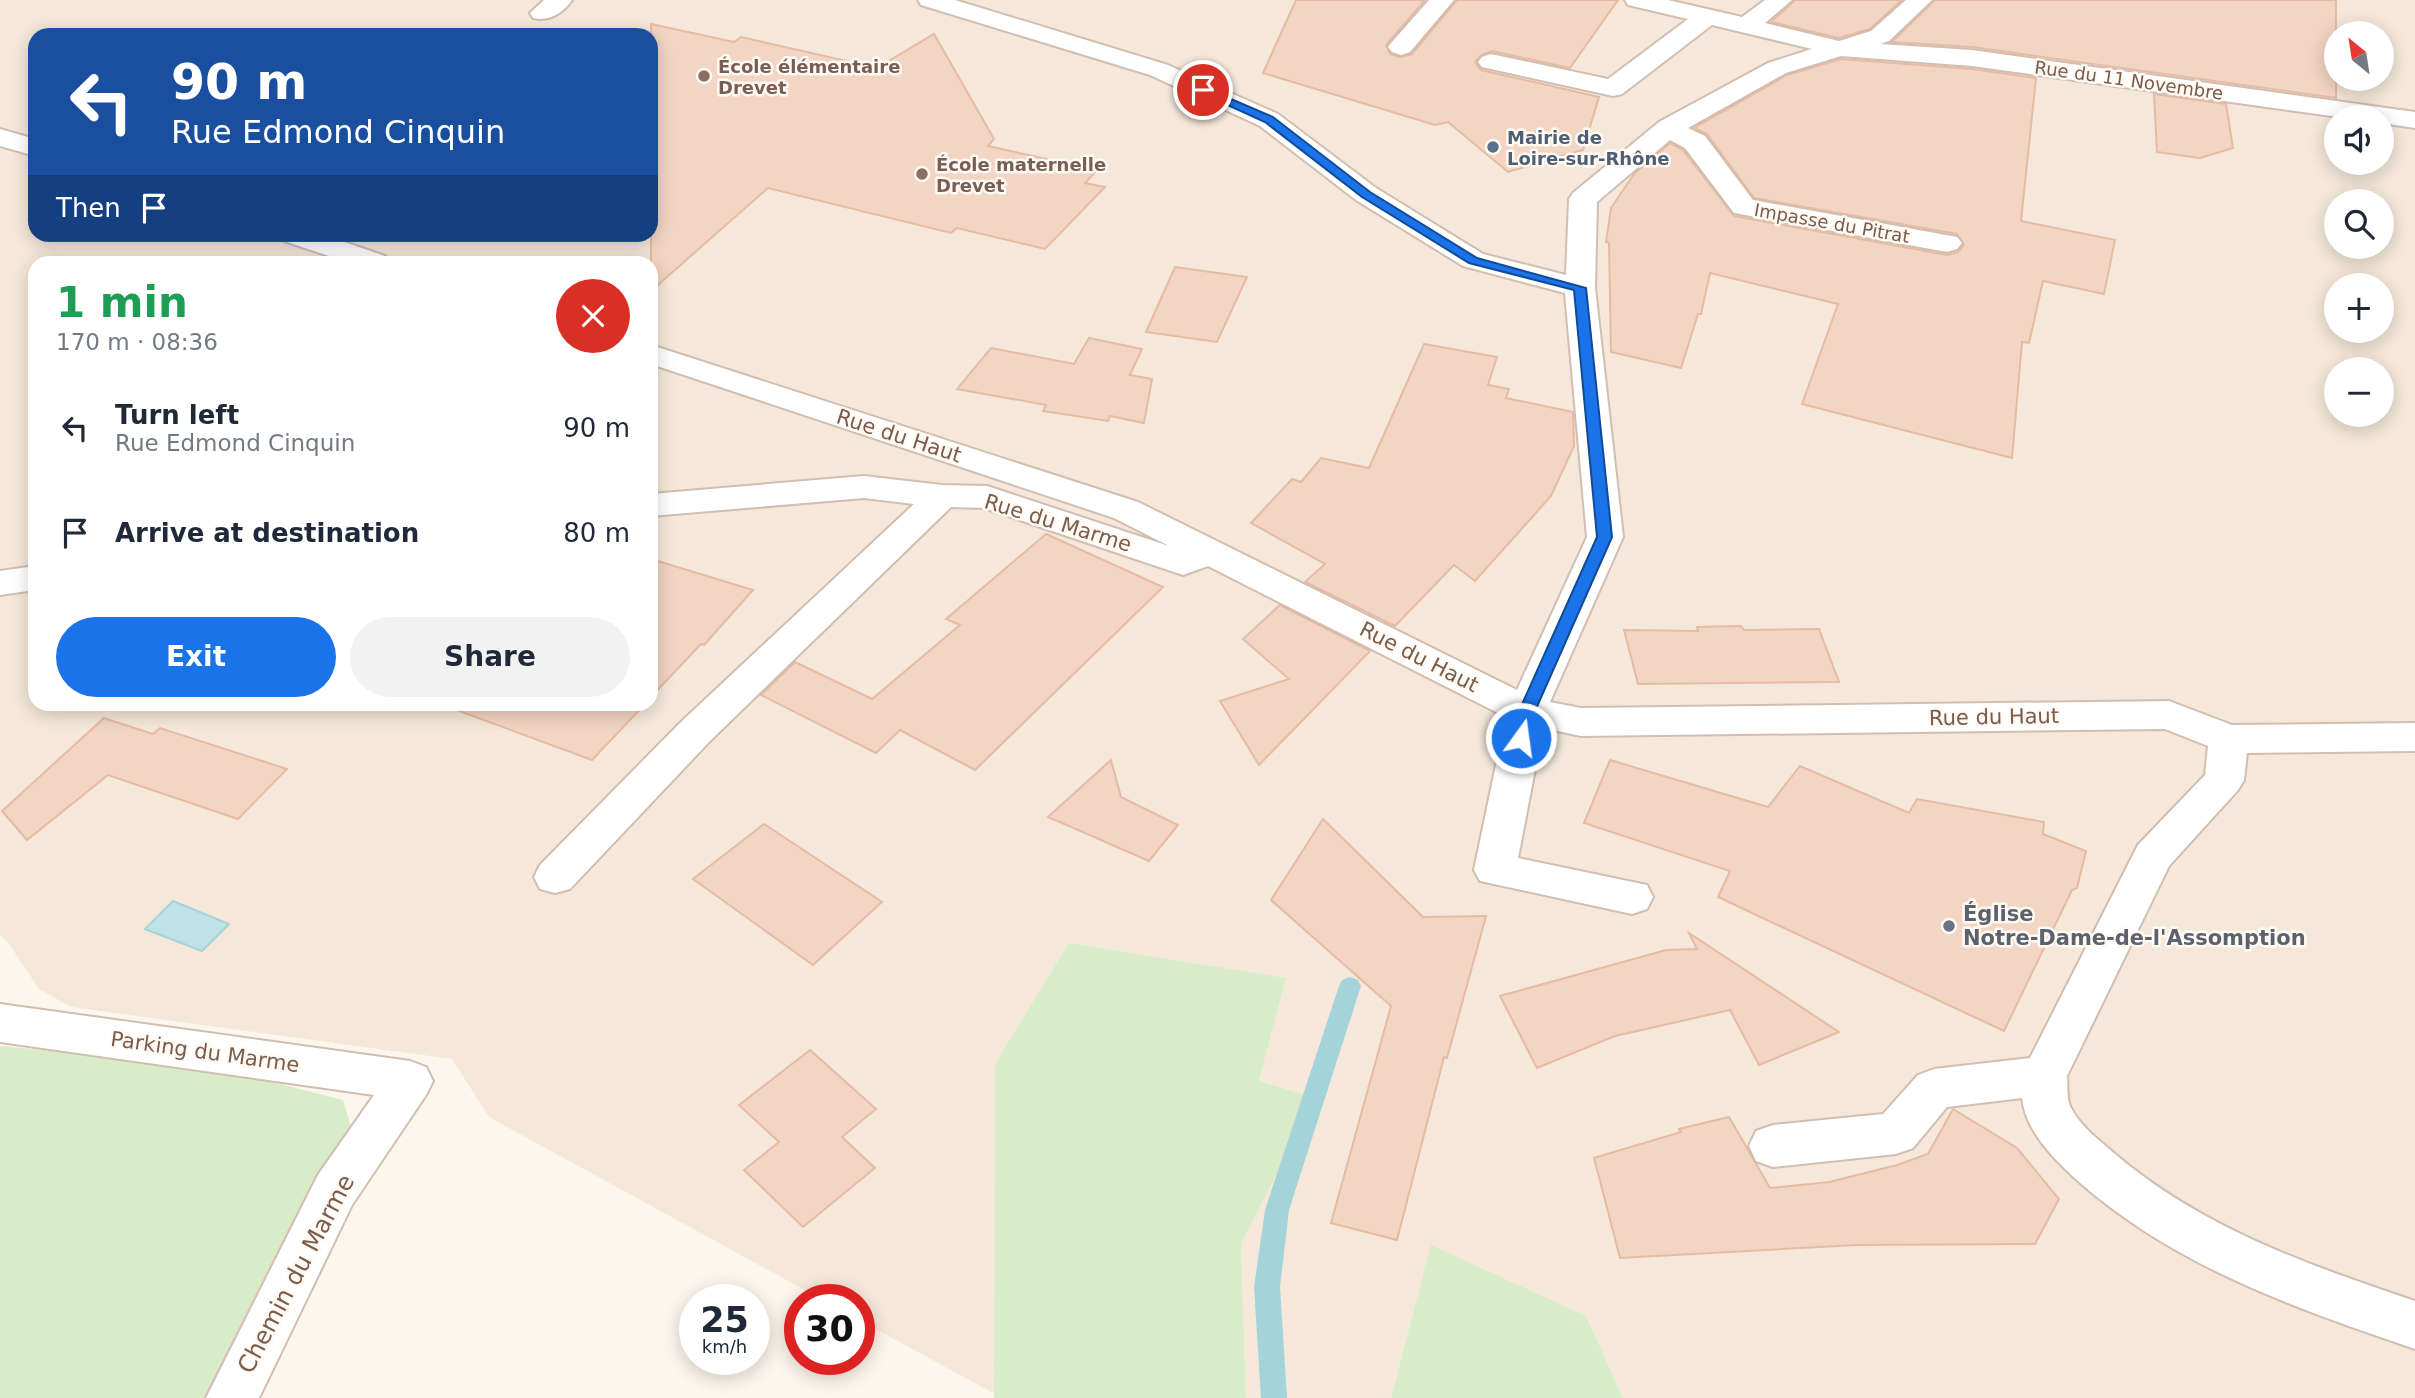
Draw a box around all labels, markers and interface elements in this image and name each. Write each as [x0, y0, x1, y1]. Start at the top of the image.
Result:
north arrow [2324, 21, 2394, 91]
map controls [2324, 21, 2394, 427]
text: 90 m [171, 54, 307, 111]
icon: left [56, 56, 147, 147]
place label: École élémentaire Drevet [718, 56, 900, 98]
street label: Rue du 11 Novembre [2033, 56, 2225, 104]
pin [1173, 60, 1233, 120]
marker: École élémentaire Drevet [696, 68, 712, 84]
icon: arrive [1184, 71, 1222, 109]
button: sound [2324, 105, 2394, 175]
text: Rue Edmond Cinquin [171, 113, 505, 151]
place label: Mairie de Loire-sur-Rhône [1507, 127, 1670, 169]
marker: Mairie de Loire-sur-Rhône [1485, 139, 1501, 155]
place label: École maternelle Drevet [936, 154, 1106, 196]
marker: École maternelle Drevet [914, 166, 930, 182]
icon: arrive [135, 189, 173, 227]
button: search [2324, 189, 2394, 259]
text: Then [56, 193, 121, 223]
street label: Impasse du Pitrat [1753, 199, 1911, 247]
button: + [2324, 273, 2394, 343]
text: 1 min [56, 278, 188, 327]
button: close [556, 279, 630, 353]
text: 170 m · 08:36 [56, 329, 218, 355]
button: − [2324, 357, 2394, 427]
text: Turn left [115, 400, 239, 430]
street label: Rue du Haut [833, 404, 965, 468]
icon: left [56, 409, 94, 447]
text: 90 m [563, 413, 630, 443]
text: Rue Edmond Cinquin [115, 430, 355, 456]
street label: Rue du Marme [982, 489, 1134, 557]
icon: arrive [56, 514, 94, 552]
text: Arrive at destination [115, 518, 419, 548]
text: 80 m [563, 518, 630, 548]
button: Exit [56, 617, 336, 697]
button: Share [350, 617, 630, 697]
street label: Rue du Haut [1356, 617, 1482, 697]
position arrow [1484, 701, 1558, 775]
street label: Rue du Haut [1929, 704, 2059, 730]
place label: Église Notre-Dame-de-l'Assomption [1963, 901, 2306, 950]
marker: Église Notre-Dame-de-l'Assomption [1941, 918, 1957, 934]
street label: Parking du Marme [109, 1027, 301, 1077]
street label: Chemin du Marme [232, 1170, 360, 1378]
speed limit sign: 30 [784, 1284, 875, 1375]
text: 25 [700, 1300, 749, 1340]
text: km/h [702, 1336, 747, 1357]

